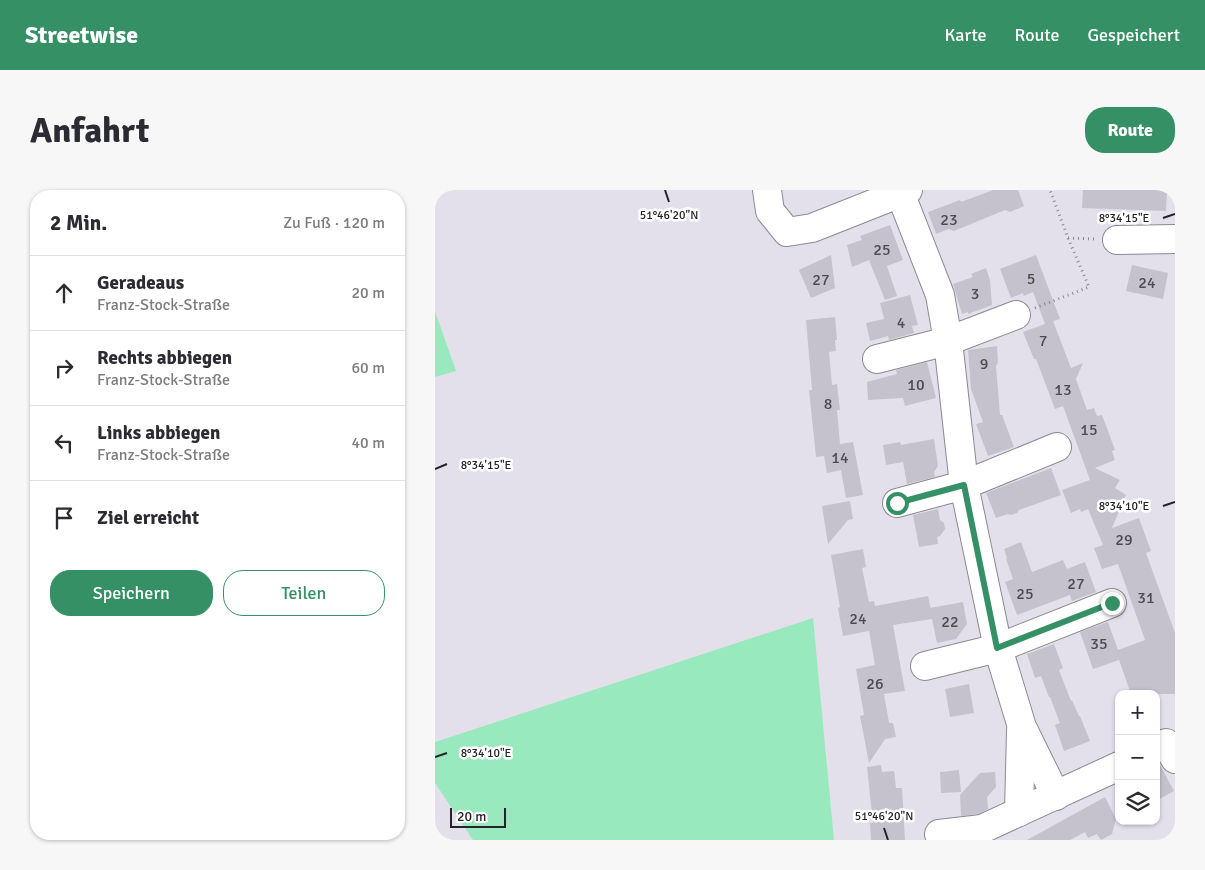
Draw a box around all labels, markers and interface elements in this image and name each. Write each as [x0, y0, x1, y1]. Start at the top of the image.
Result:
text: Streetwise [25, 20, 138, 50]
text: Karte [945, 24, 987, 46]
text: Route [1015, 24, 1060, 46]
text: Gespeichert [1088, 24, 1180, 46]
button: Route [1085, 107, 1175, 153]
text: Anfahrt [30, 109, 149, 152]
text: 51°46'20"N [640, 208, 698, 223]
text: 2 Min. [50, 210, 107, 236]
house number: 23 [940, 210, 958, 230]
text: 8°34'15"E [1099, 211, 1150, 226]
text: Zu Fuß · 120 m [283, 213, 385, 233]
house number: 25 [873, 240, 891, 260]
house number: 5 [1027, 269, 1035, 289]
house number: 27 [812, 270, 830, 290]
text: Geradeaus [97, 271, 184, 295]
house number: 24 [1138, 273, 1156, 293]
icon: ahead [50, 279, 78, 307]
text: 20 m [351, 283, 385, 303]
house number: 3 [971, 284, 979, 304]
text: Franz-Stock-Straße [97, 295, 230, 315]
house number: 4 [897, 313, 906, 333]
house number: 7 [1039, 331, 1047, 351]
text: Rechts abbiegen [97, 346, 232, 370]
icon: right [50, 354, 78, 382]
house number: 9 [980, 354, 988, 374]
text: 60 m [351, 358, 385, 378]
text: Franz-Stock-Straße [97, 370, 230, 390]
house number: 10 [907, 375, 925, 395]
house number: 13 [1054, 380, 1072, 400]
house number: 8 [824, 394, 832, 414]
house number: 15 [1080, 420, 1098, 440]
text: Links abbiegen [97, 421, 220, 445]
icon: left [50, 429, 78, 457]
text: 40 m [351, 433, 385, 453]
text: Franz-Stock-Straße [97, 445, 230, 465]
house number: 14 [831, 448, 849, 468]
text: 8°34'15"E [461, 458, 512, 473]
route start [886, 492, 909, 515]
text: 8°34'10"E [1099, 499, 1150, 514]
icon: arrive [50, 504, 78, 532]
text: Ziel erreicht [97, 506, 199, 530]
house number: 29 [1115, 530, 1133, 550]
button: Speichern [50, 570, 213, 616]
button: Teilen [223, 570, 385, 616]
house number: 27 [1067, 574, 1085, 594]
house number: 25 [1016, 584, 1034, 604]
house number: 31 [1137, 588, 1155, 608]
route end [1101, 592, 1124, 615]
house number: 24 [849, 609, 867, 629]
house number: 22 [941, 612, 959, 632]
house number: 35 [1090, 634, 1108, 654]
house number: 26 [866, 674, 884, 694]
map controls [1115, 690, 1160, 825]
button: + [1115, 690, 1160, 735]
button: − [1115, 735, 1160, 780]
text: 8°34'10"E [461, 746, 512, 761]
button: layers [1115, 780, 1160, 825]
scale bar [450, 805, 506, 828]
text: 20 m [457, 808, 486, 825]
text: 51°46'20"N [855, 809, 913, 824]

